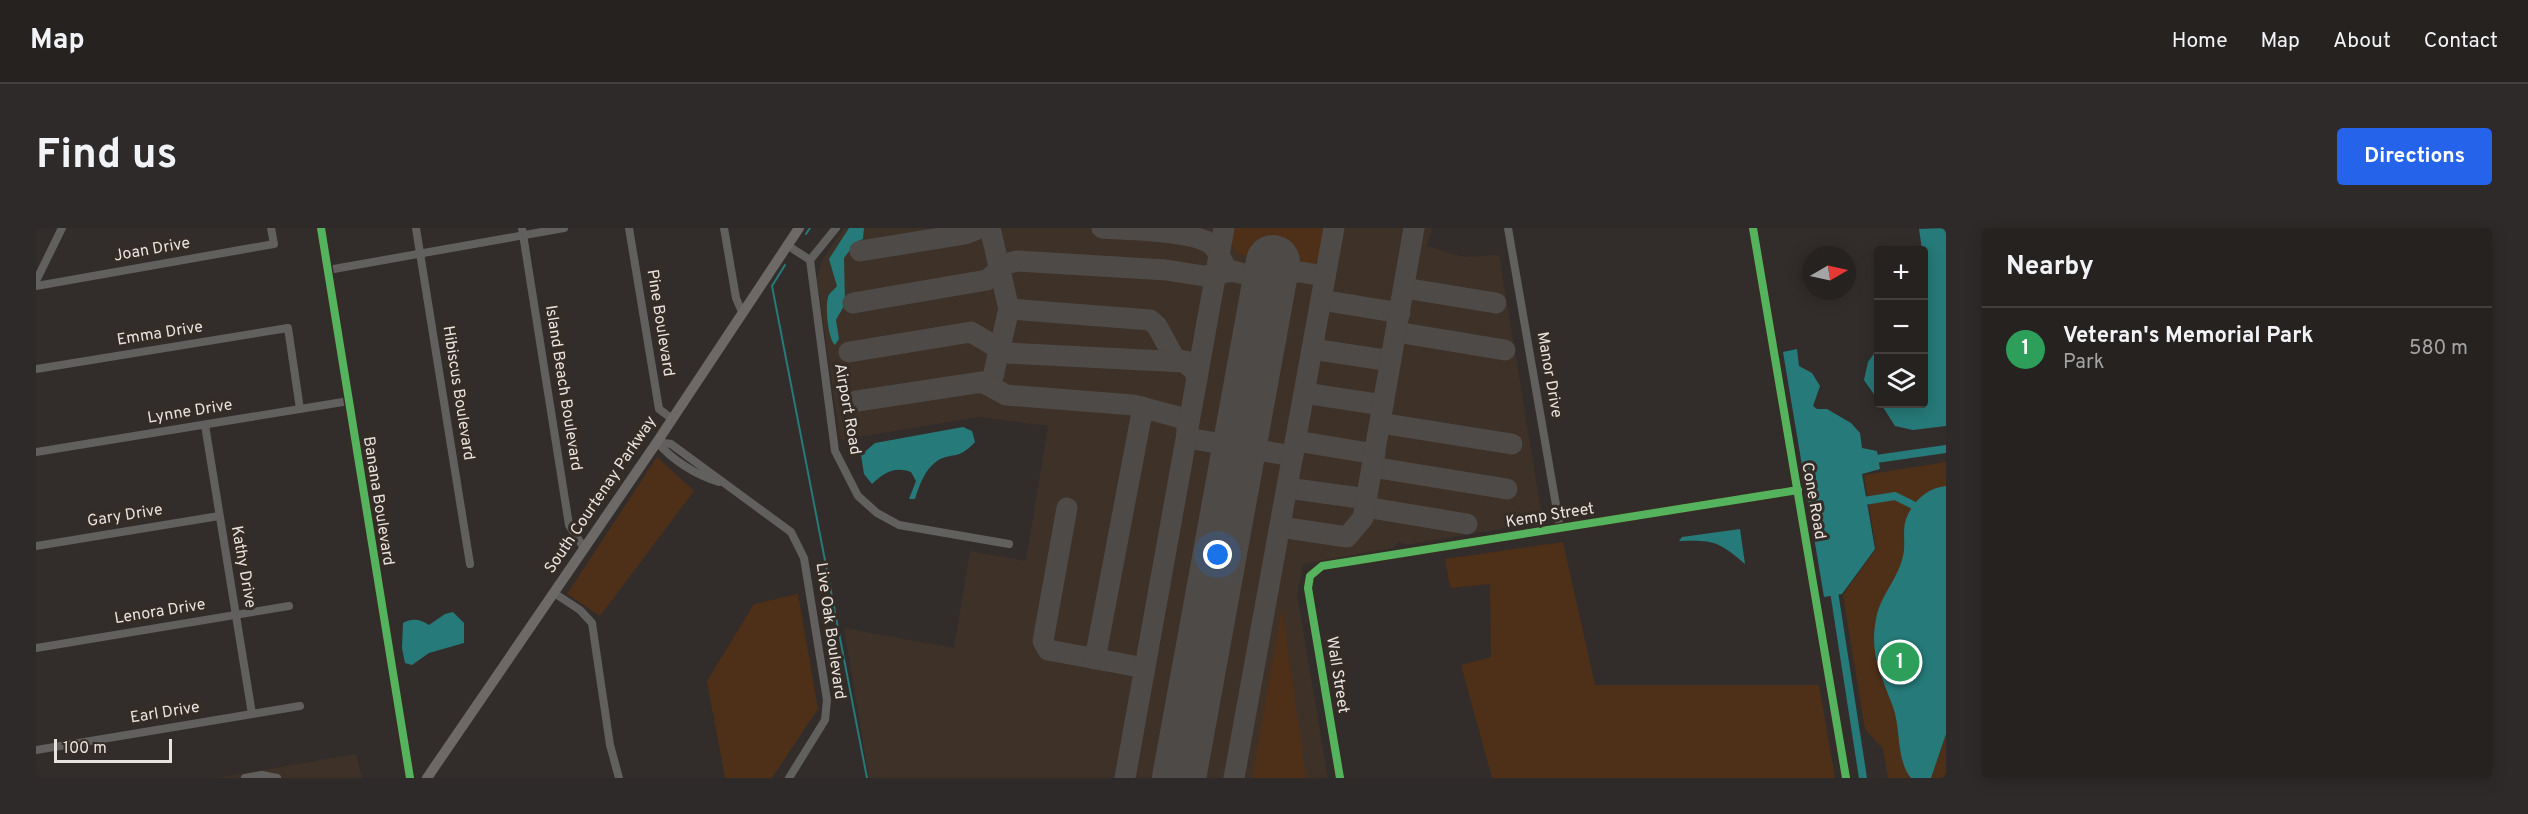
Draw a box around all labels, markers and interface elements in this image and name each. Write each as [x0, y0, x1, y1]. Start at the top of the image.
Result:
text: Map [30, 23, 85, 59]
text: Home [2172, 28, 2228, 55]
text: Map [2261, 28, 2300, 55]
text: About [2333, 28, 2391, 55]
text: Contact [2424, 28, 2498, 55]
button: Directions [2337, 128, 2492, 185]
text: Find us [36, 130, 177, 183]
street label: Joan Drive [112, 233, 192, 267]
north arrow [1802, 246, 1856, 300]
map controls [1874, 246, 1928, 408]
button: + [1874, 246, 1928, 300]
text: Nearby [2006, 251, 2094, 284]
street label: Pine Boulevard [642, 268, 678, 378]
button: − [1874, 300, 1928, 354]
street label: Island Beach Boulevard [540, 304, 586, 472]
street label: Emma Drive [115, 317, 205, 351]
text: Veteran's Memorial Park [2063, 323, 2314, 350]
street label: Hibiscus Boulevard [437, 324, 479, 462]
street label: Manor Drive [1532, 330, 1566, 420]
text: 1 [2022, 336, 2030, 362]
text: 580 m [2409, 336, 2468, 362]
text: Park [2063, 350, 2104, 376]
button: layers [1874, 354, 1928, 408]
street label: Airport Road [829, 362, 865, 456]
street label: Lynne Drive [146, 395, 234, 429]
street label: South Courtenay Parkway [541, 412, 661, 578]
street label: Banana Boulevard [358, 435, 398, 567]
street label: Cone Road [1796, 461, 1830, 541]
street label: Kemp Street [1504, 499, 1596, 533]
street label: Gary Drive [86, 500, 164, 532]
street label: Kathy Drive [226, 524, 260, 610]
your location [1203, 540, 1232, 569]
street label: Live Oak Boulevard [810, 561, 850, 701]
street label: Lenora Drive [113, 595, 207, 629]
street label: Wall Street [1321, 635, 1353, 715]
pin: 1 [1880, 640, 1920, 684]
street label: Earl Drive [129, 698, 201, 728]
scale bar [54, 736, 172, 764]
text: 100 m [63, 739, 107, 759]

